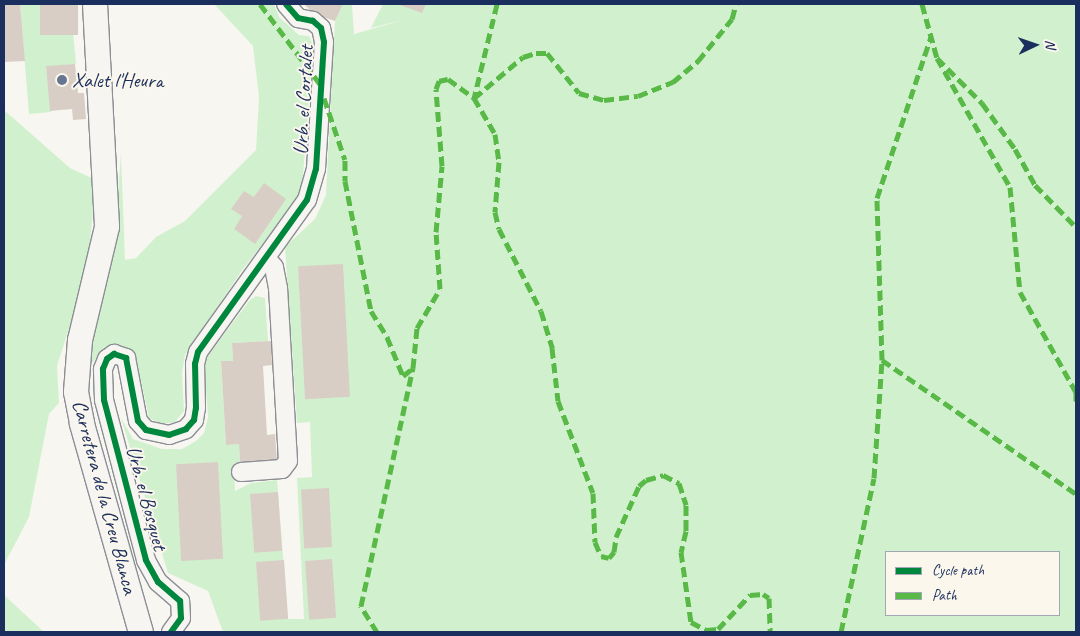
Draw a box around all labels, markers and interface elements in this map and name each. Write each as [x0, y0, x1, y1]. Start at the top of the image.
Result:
north arrow [1010, 20, 1060, 70]
text: N [1042, 39, 1059, 49]
street label: Urb. el Cortalet [288, 45, 318, 155]
place label: Xalet l'Heura [72, 67, 163, 93]
marker: Xalet l'Heura [56, 74, 68, 86]
street label: Carretera de la Creu Blanca [67, 397, 143, 597]
street label: Urb. el Bosquet [121, 443, 173, 553]
legend [885, 551, 1060, 616]
text: Cycle path [932, 561, 984, 580]
text: Path [932, 586, 957, 605]

